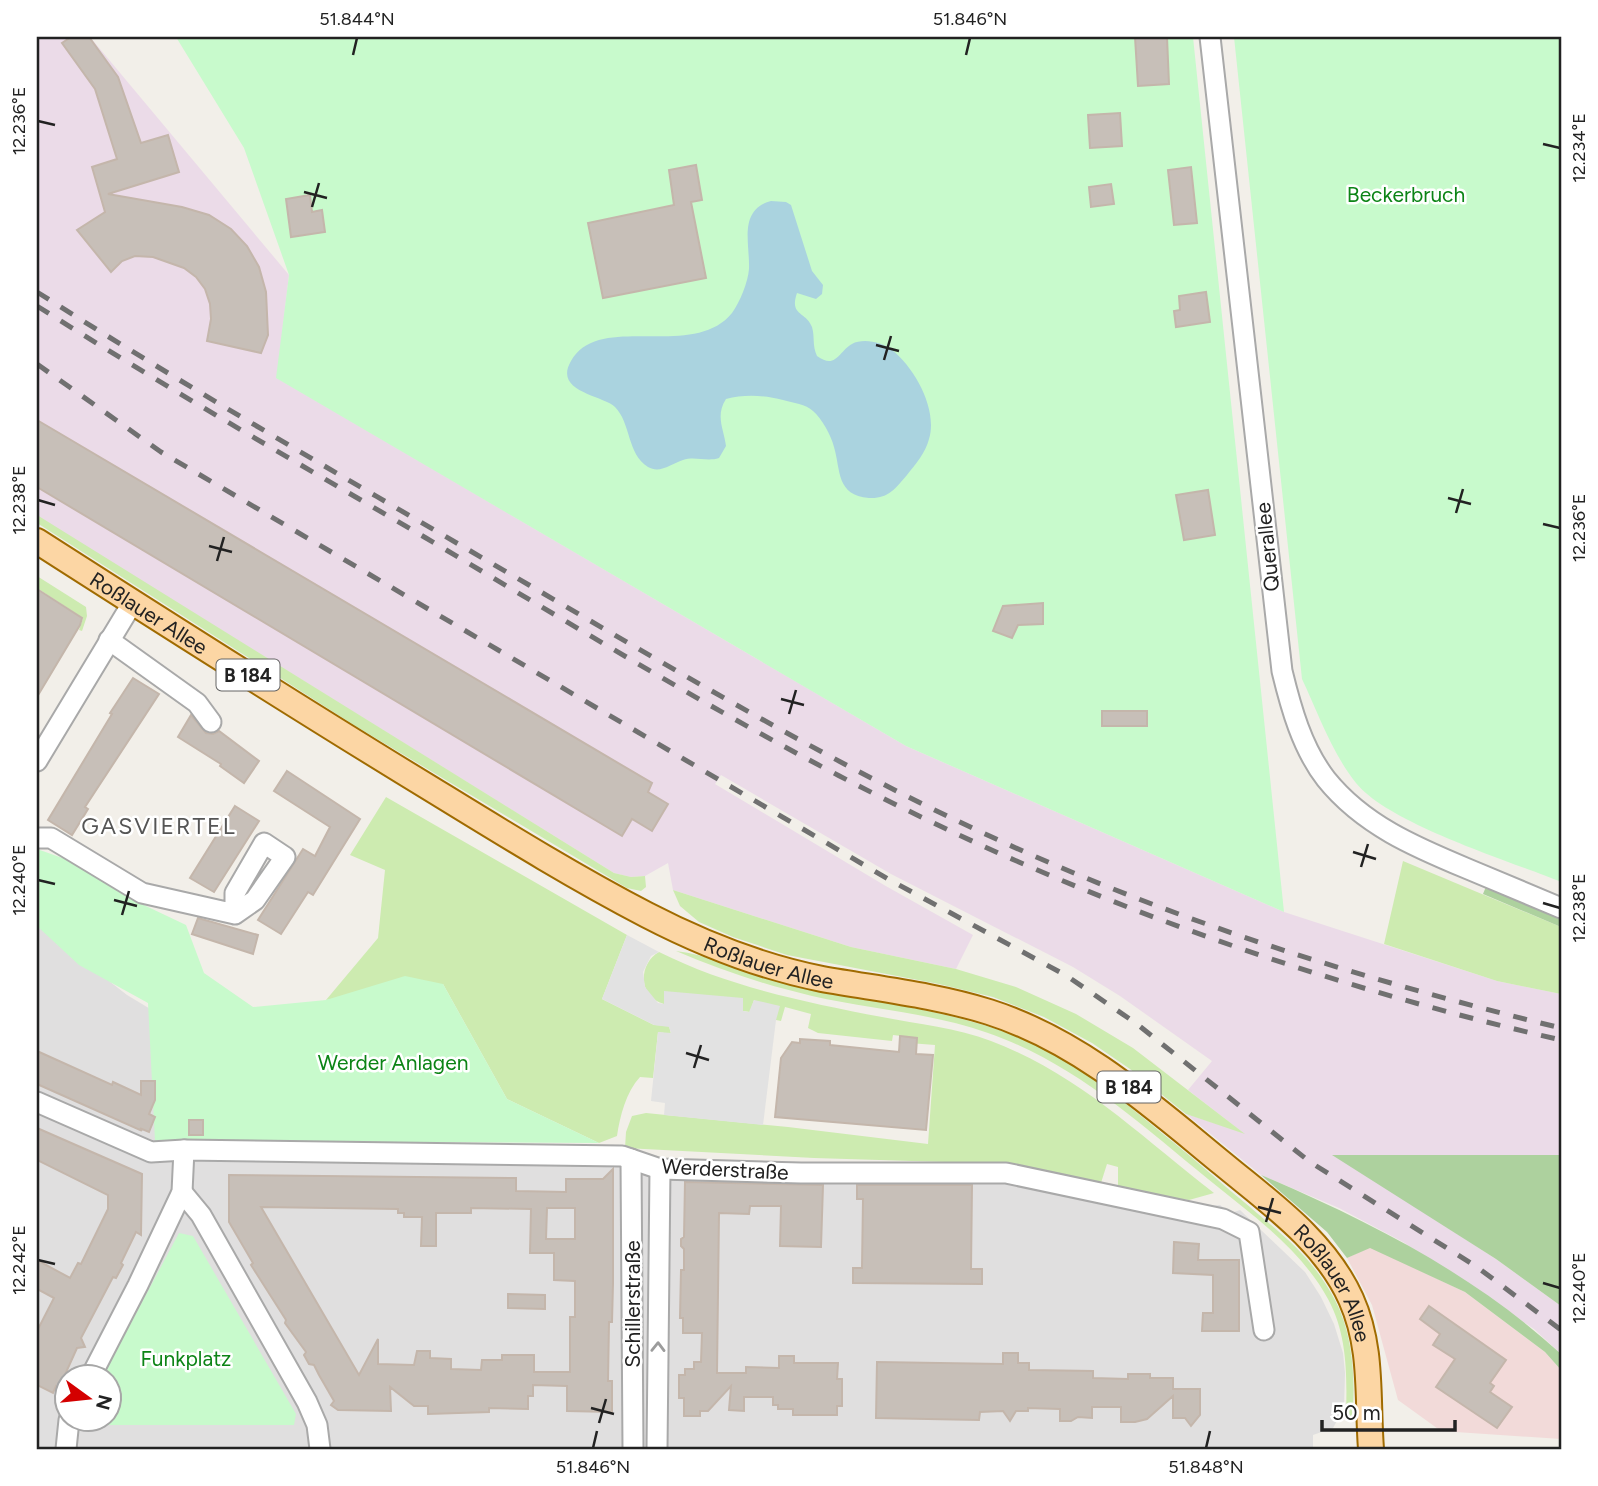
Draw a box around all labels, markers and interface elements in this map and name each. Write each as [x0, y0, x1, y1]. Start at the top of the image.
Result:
text: 51.844°N [319, 8, 395, 30]
text: 51.846°N [933, 8, 1007, 30]
text: 12.236°E [8, 87, 30, 155]
text: 12.234°E [1568, 113, 1590, 183]
park label: Beckerbruch [1347, 182, 1465, 207]
text: 12.238°E [8, 465, 30, 535]
text: 12.236°E [1568, 494, 1590, 562]
street label: Querallee [1250, 501, 1284, 593]
street label: Roßlauer Allee [86, 566, 212, 659]
road number: B 184 [216, 660, 280, 690]
district label: GASVIERTEL [81, 812, 237, 840]
text: 12.240°E [8, 844, 30, 916]
text: 12.238°E [1568, 873, 1590, 943]
street label: Roßlauer Allee [700, 931, 836, 993]
park label: Werder Anlagen [318, 1050, 468, 1075]
road number: B 184 [1098, 1072, 1160, 1102]
street label: Werderstraße [661, 1153, 789, 1185]
street label: Roßlauer Allee [1289, 1218, 1376, 1344]
text: 12.242°E [8, 1225, 30, 1295]
street label: Schillerstraße [620, 1240, 645, 1368]
text: 12.240°E [1568, 1252, 1590, 1324]
one-way arrow [650, 1341, 666, 1351]
park label: Funkplatz [141, 1346, 231, 1371]
north arrow [52, 1364, 122, 1434]
scale bar [1322, 1388, 1454, 1432]
text: N [91, 1392, 117, 1412]
text: 50 m [1332, 1400, 1381, 1425]
text: 51.846°N [556, 1456, 630, 1478]
text: 51.848°N [1168, 1456, 1244, 1478]

